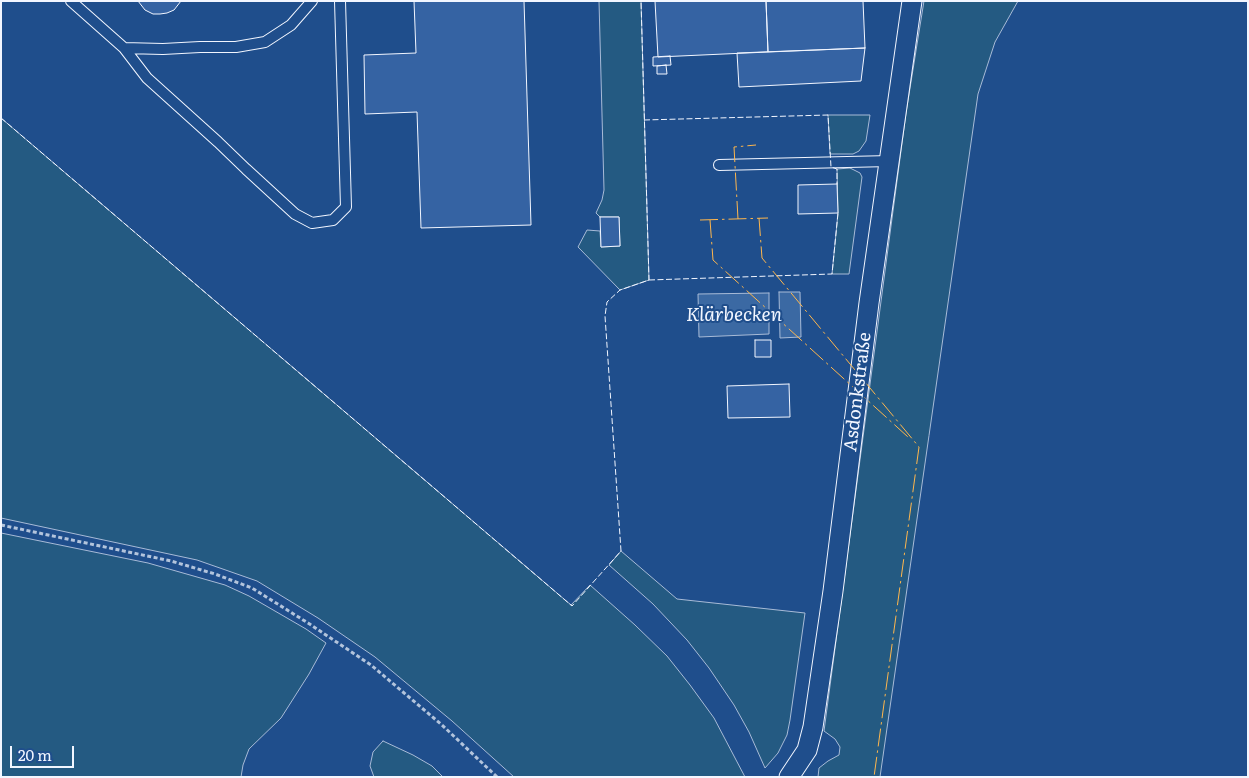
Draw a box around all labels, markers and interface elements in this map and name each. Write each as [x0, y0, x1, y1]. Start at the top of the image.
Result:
water label: Klärbecken [686, 304, 782, 326]
street label: Asdonkstraße [840, 331, 876, 453]
scale bar [12, 736, 76, 768]
text: 20 m [18, 743, 52, 766]

